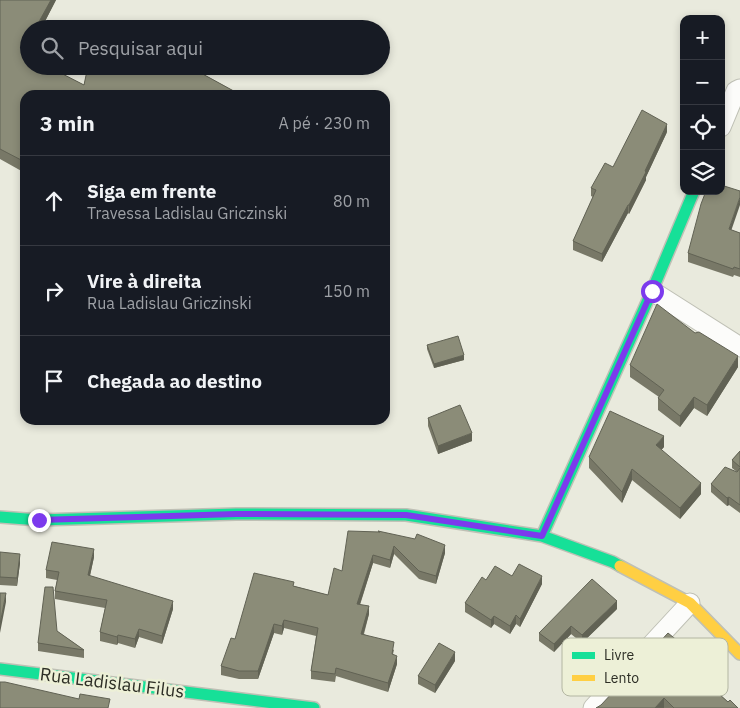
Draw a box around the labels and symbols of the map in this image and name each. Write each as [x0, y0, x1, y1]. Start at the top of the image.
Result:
route start [641, 280, 664, 303]
route end [28, 509, 51, 532]
legend [562, 638, 728, 696]
text: Livre [604, 646, 634, 664]
street label: Rua Ladislau Filus [39, 662, 186, 703]
text: Lento [604, 669, 639, 687]

